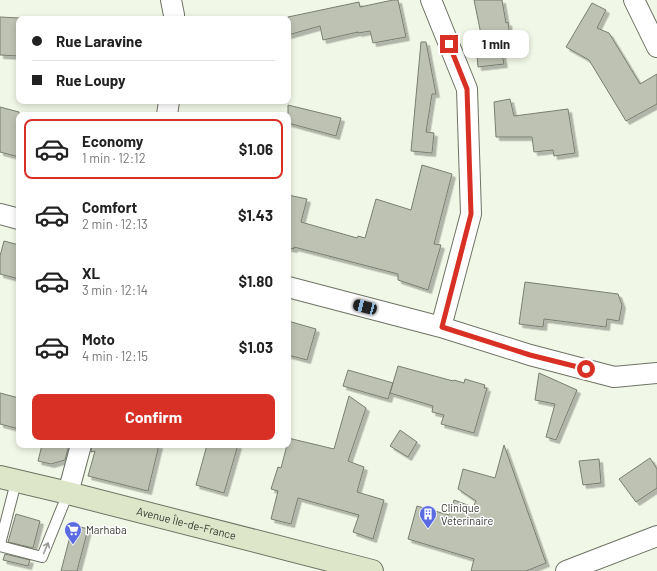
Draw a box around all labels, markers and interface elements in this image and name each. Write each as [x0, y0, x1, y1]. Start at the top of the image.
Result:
callout: 1 min [463, 30, 529, 58]
text: Rue Laravine [56, 32, 142, 50]
route end [440, 35, 458, 53]
text: 1 min [482, 36, 510, 52]
text: Rue Loupy [56, 71, 125, 89]
icon: car [34, 131, 70, 167]
text: Economy [82, 132, 143, 150]
text: $1.06 [239, 140, 273, 158]
text: 1 min · 12:12 [82, 150, 146, 166]
icon: car [34, 197, 70, 233]
text: Comfort [82, 198, 137, 216]
text: $1.43 [238, 206, 273, 224]
text: 2 min · 12:13 [82, 216, 148, 232]
icon: car [34, 263, 70, 299]
text: XL [82, 264, 100, 282]
text: $1.80 [238, 272, 273, 290]
text: 3 min · 12:14 [82, 282, 148, 298]
car [352, 298, 378, 316]
icon: car [34, 329, 70, 365]
text: Moto [82, 330, 115, 348]
text: $1.03 [239, 338, 273, 356]
text: 4 min · 12:15 [82, 348, 148, 364]
route start [577, 360, 595, 378]
button: Confirm [32, 394, 275, 440]
place label: Clinique Veterinaire [441, 501, 494, 527]
street label: Avenue Île-de-France [135, 504, 238, 542]
building icon: Clinique Veterinaire [418, 504, 438, 529]
supermarket icon: Marhaba [63, 520, 83, 545]
place label: Marhaba [86, 523, 127, 536]
one-way arrow [42, 542, 50, 554]

